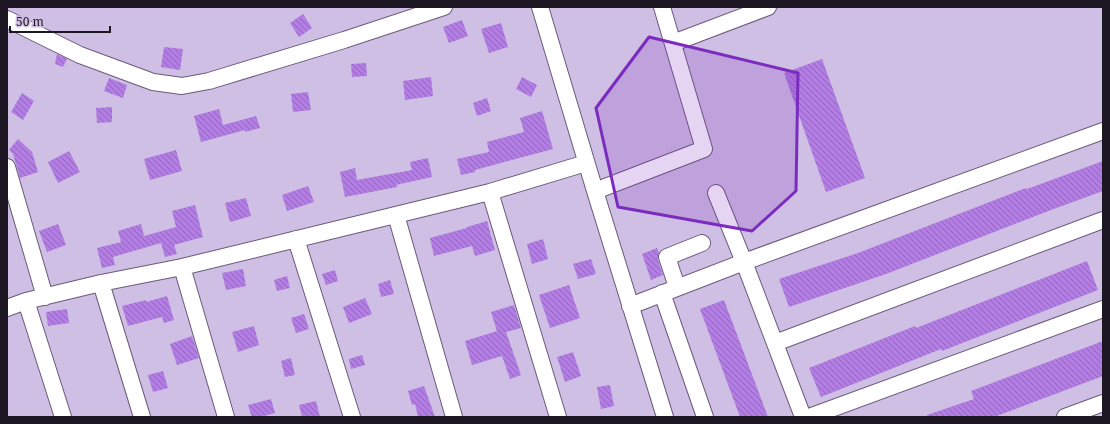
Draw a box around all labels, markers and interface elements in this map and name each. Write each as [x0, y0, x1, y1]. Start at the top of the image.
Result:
scale bar [10, 8, 110, 34]
text: 50 m [16, 13, 44, 30]

